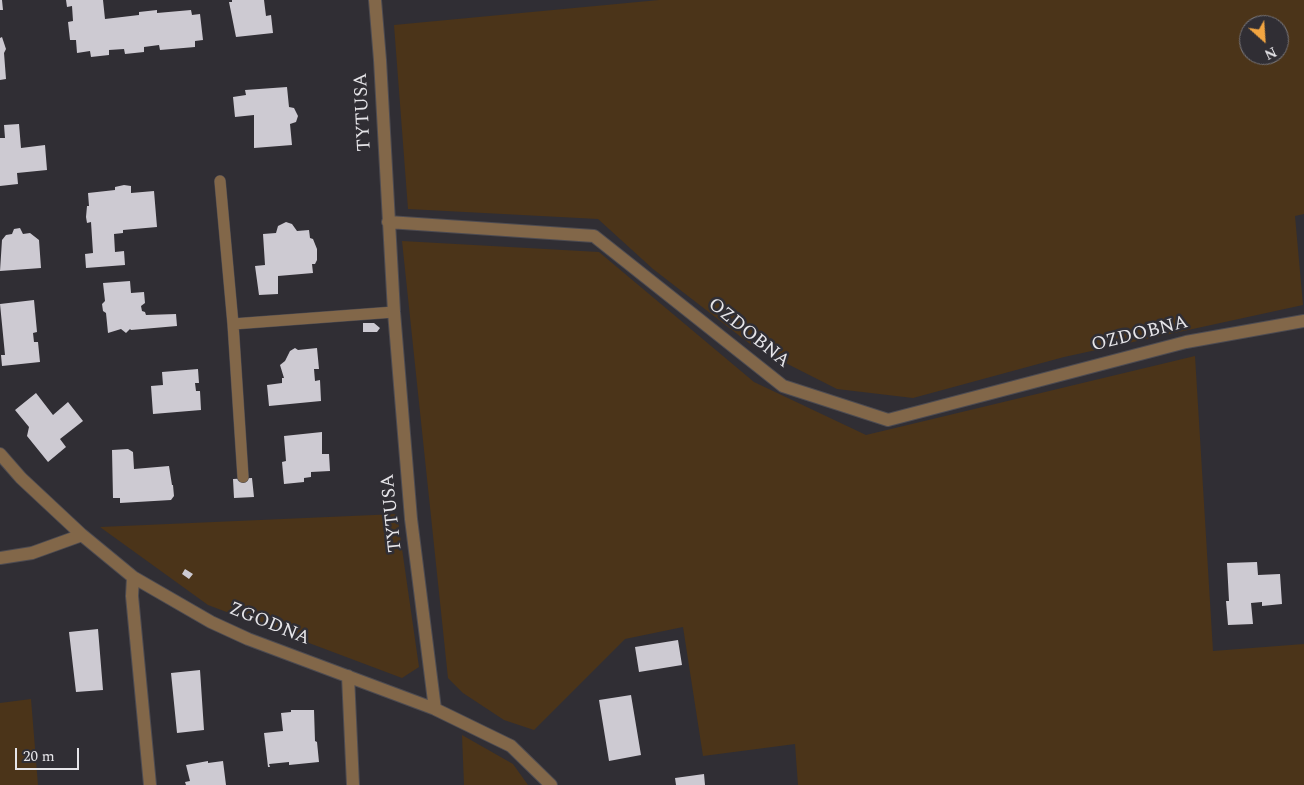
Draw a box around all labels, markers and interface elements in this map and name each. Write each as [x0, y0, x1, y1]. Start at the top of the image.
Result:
north arrow [1239, 15, 1289, 65]
text: N [1261, 41, 1280, 65]
street label: TYTUSA [351, 72, 377, 152]
street label: OZDOBNA [702, 294, 794, 374]
street label: OZDOBNA [1089, 312, 1191, 358]
street label: TYTUSA [378, 473, 408, 553]
street label: ZGODNA [225, 598, 313, 652]
scale bar [18, 738, 81, 770]
text: 20 m [23, 745, 55, 768]

